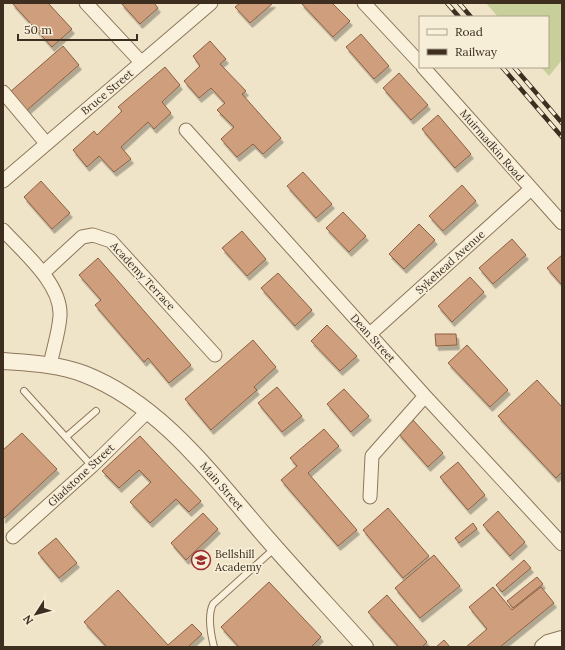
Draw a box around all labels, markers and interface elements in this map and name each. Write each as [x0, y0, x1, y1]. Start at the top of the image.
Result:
scale bar [18, 16, 137, 42]
legend [419, 16, 549, 68]
text: 50 m [24, 22, 52, 37]
text: Road [455, 24, 483, 39]
text: Railway [455, 44, 498, 59]
street label: Bruce Street [78, 66, 137, 118]
street label: Muirmadkin Road [457, 106, 527, 184]
street label: Sykehead Avenue [412, 227, 488, 297]
street label: Academy Terrace [107, 238, 178, 313]
street label: Dean Street [348, 311, 399, 366]
street label: Gladstone Street [45, 440, 118, 509]
street label: Main Street [197, 459, 247, 514]
place label: Bellshill Academy [214, 547, 262, 574]
school or university icon: Bellshill Academy [190, 549, 212, 571]
north arrow [16, 594, 56, 634]
text: N [19, 612, 36, 627]

